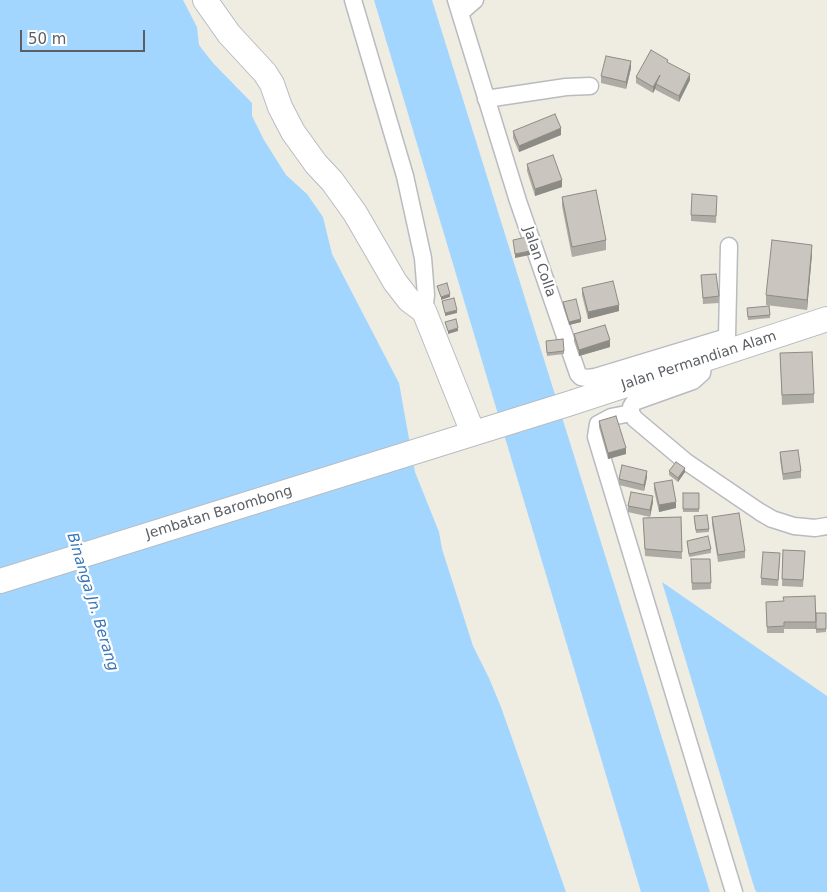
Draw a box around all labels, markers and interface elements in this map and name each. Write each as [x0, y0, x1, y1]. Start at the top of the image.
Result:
scale bar [22, 20, 148, 52]
text: 50 m [28, 30, 66, 48]
street label: Jalan Colla [519, 225, 559, 299]
street label: Jalan Permandian Alam [619, 328, 779, 394]
street label: Jembatan Barombong [144, 483, 294, 543]
water label: Binanga Jn. Berang [62, 531, 122, 673]

